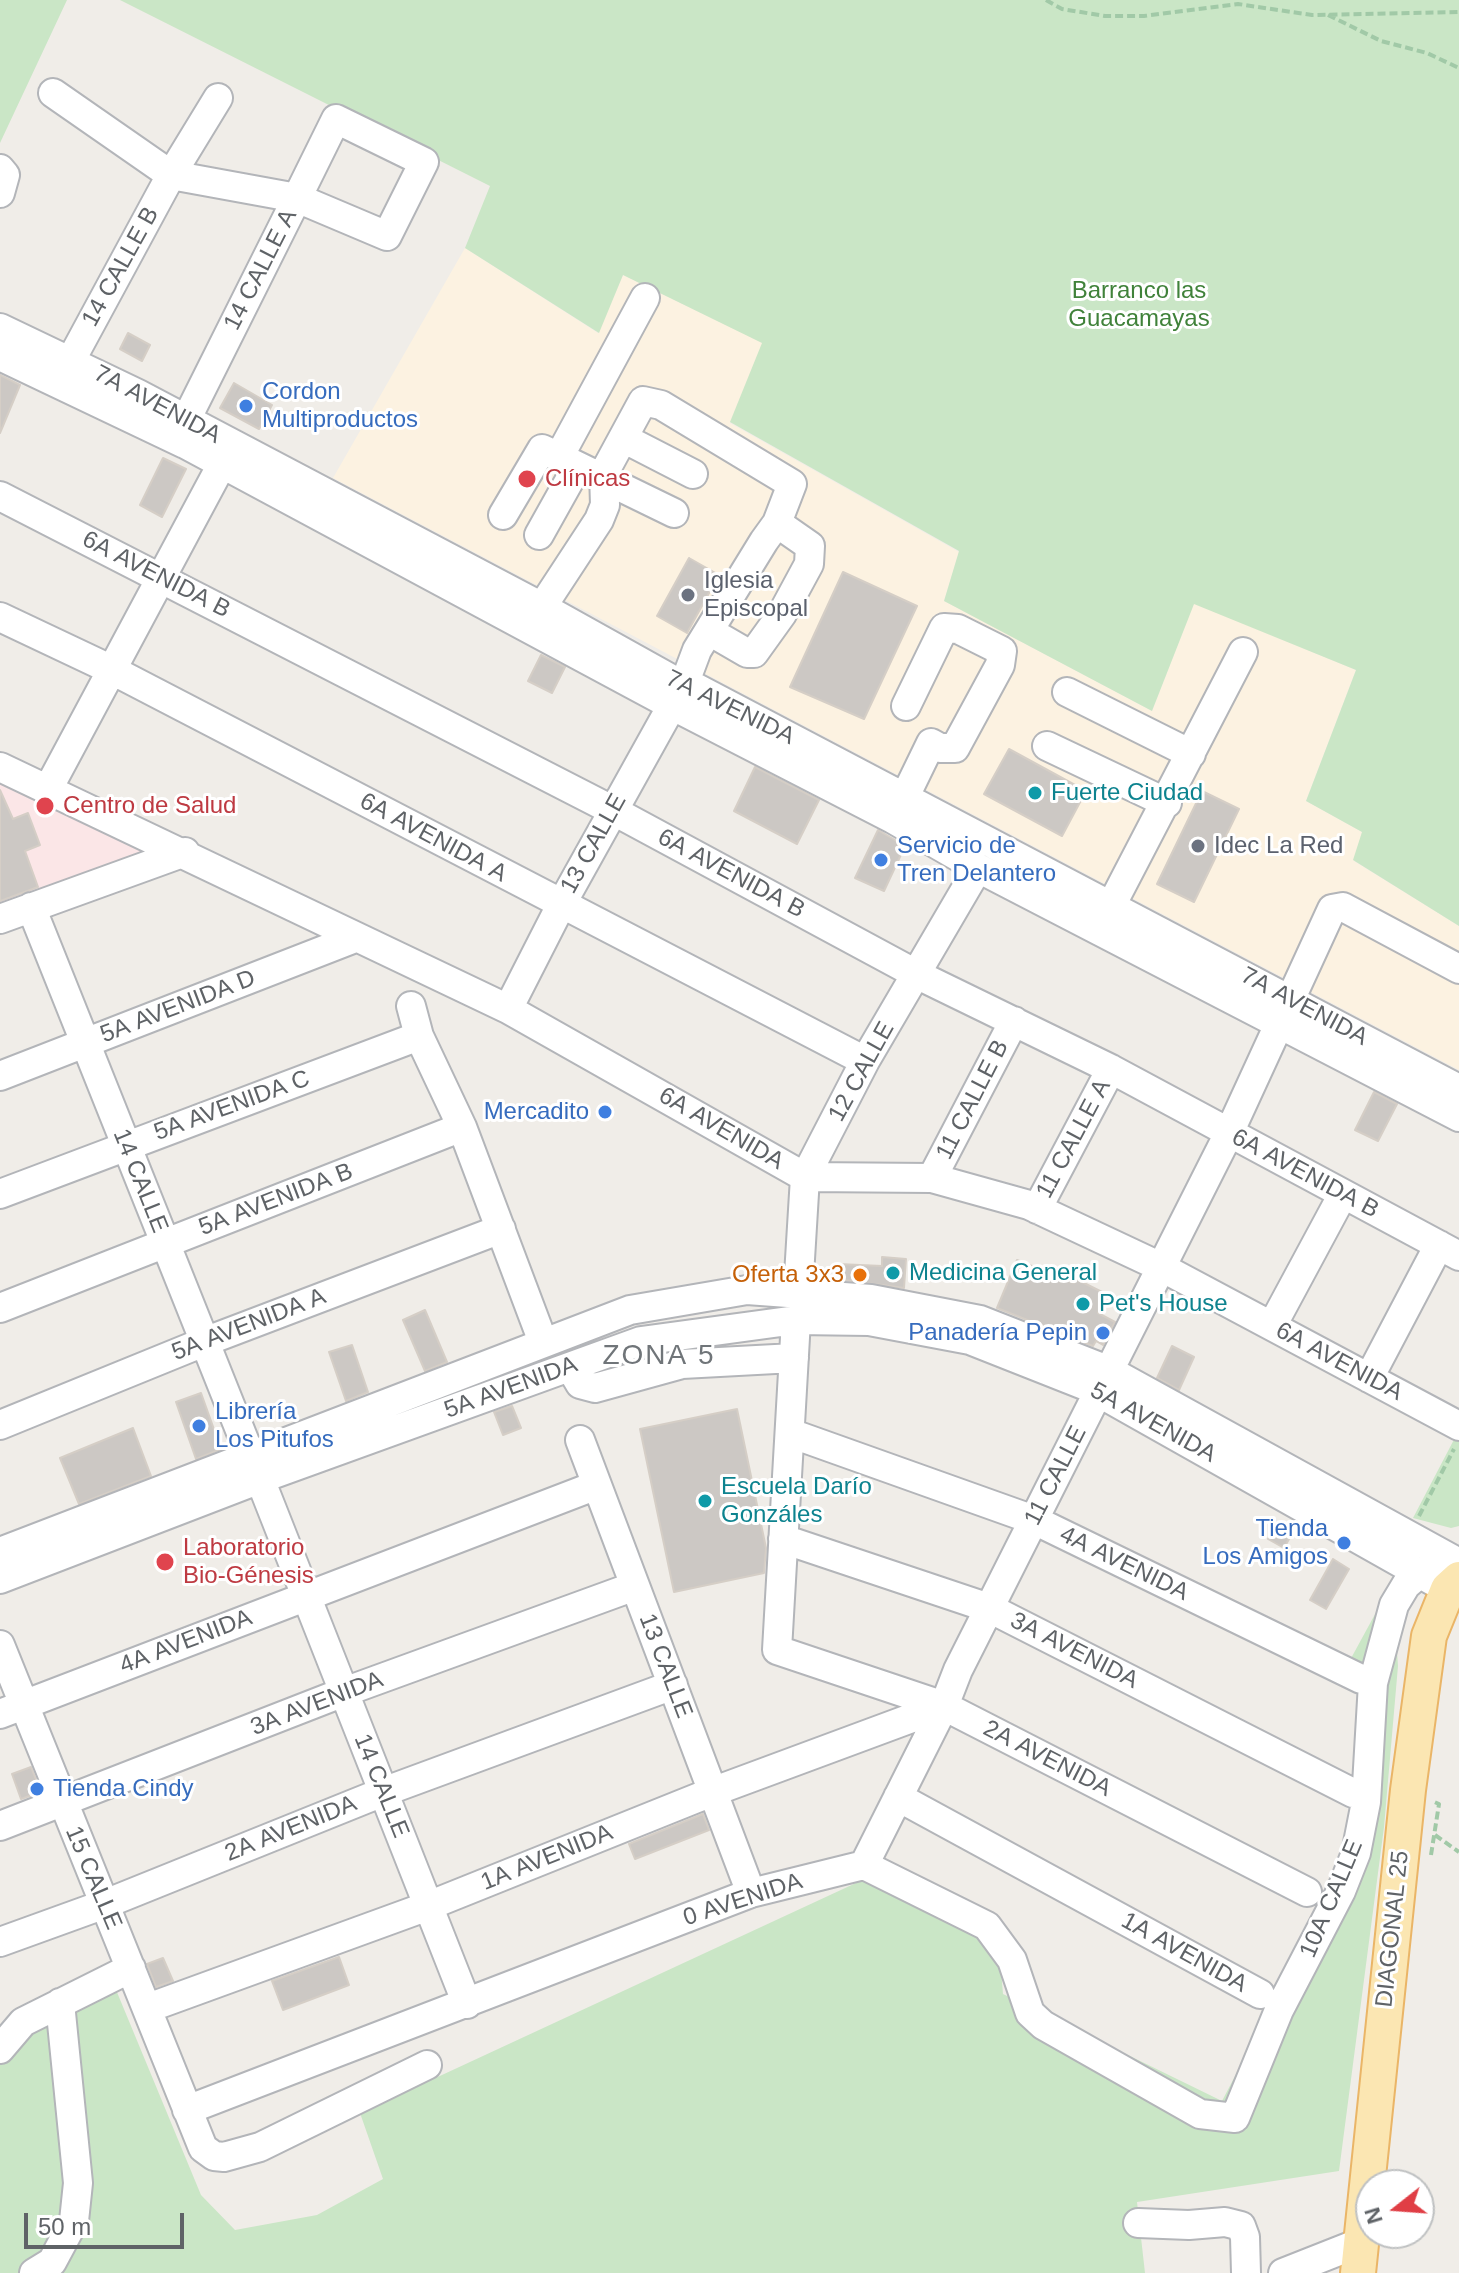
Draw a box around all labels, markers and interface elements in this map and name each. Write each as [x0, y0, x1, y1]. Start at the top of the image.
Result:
street label: 14 CALLE B [76, 202, 166, 332]
street label: 14 CALLE A [218, 205, 304, 335]
park label: Barranco las Guacamayas [1068, 277, 1210, 333]
street label: 7A AVENIDA [89, 360, 225, 450]
place label: Cordon Multiproductos [262, 378, 418, 434]
marker: Cordon Multiproductos [237, 397, 255, 415]
place label: Clínicas [545, 465, 630, 493]
marker: Clínicas [516, 468, 538, 490]
street label: 6A AVENIDA B [77, 525, 235, 625]
place label: Iglesia Episcopal [704, 567, 808, 623]
marker: Iglesia Episcopal [679, 586, 697, 604]
street label: 7A AVENIDA [661, 664, 799, 752]
place label: Fuerte Ciudad [1051, 779, 1203, 807]
marker: Fuerte Ciudad [1026, 784, 1044, 802]
street label: 6A AVENIDA A [355, 787, 511, 889]
street label: 13 CALLE [555, 789, 633, 899]
place label: Centro de Salud [63, 792, 236, 820]
marker: Centro de Salud [34, 795, 56, 817]
street label: 6A AVENIDA B [653, 823, 809, 925]
place label: Servicio de Tren Delantero [897, 832, 1056, 888]
place label: Idec La Red [1214, 832, 1343, 860]
marker: Idec La Red [1189, 837, 1207, 855]
marker: Servicio de Tren Delantero [872, 851, 890, 869]
street label: 7A AVENIDA [1236, 962, 1372, 1052]
street label: 5A AVENIDA D [96, 964, 260, 1050]
street label: 12 CALLE [823, 1017, 901, 1127]
street label: 11 CALLE B [931, 1035, 1015, 1165]
street label: 5A AVENIDA C [150, 1064, 314, 1148]
street label: 11 CALLE A [1031, 1075, 1117, 1203]
street label: 6A AVENIDA [653, 1082, 789, 1176]
place label: Mercadito [484, 1098, 589, 1126]
marker: Mercadito [596, 1103, 614, 1121]
street label: 6A AVENIDA B [1227, 1123, 1383, 1225]
street label: 14 CALLE [106, 1125, 174, 1237]
street label: 5A AVENIDA B [195, 1157, 357, 1243]
place label: Medicina General [909, 1259, 1097, 1287]
place label: Oferta 3x3 [732, 1261, 844, 1289]
marker: Medicina General [884, 1264, 902, 1282]
marker: Oferta 3x3 [851, 1266, 869, 1284]
street label: 5A AVENIDA A [168, 1282, 330, 1368]
place label: Pet's House [1099, 1290, 1228, 1318]
marker: Pet's House [1074, 1295, 1092, 1313]
street label: 6A AVENIDA [1271, 1317, 1407, 1407]
place label: Panadería Pepin [908, 1319, 1087, 1347]
marker: Panadería Pepin [1094, 1324, 1112, 1342]
district label: ZONA 5 [602, 1339, 716, 1373]
street label: 5A AVENIDA [440, 1351, 582, 1425]
street label: 5A AVENIDA [1085, 1377, 1221, 1469]
place label: Librería Los Pitufos [215, 1398, 334, 1454]
marker: Librería Los Pitufos [190, 1417, 208, 1435]
street label: 11 CALLE [1019, 1422, 1093, 1530]
place label: Escuela Darío Gonzáles [721, 1473, 872, 1529]
marker: Escuela Darío Gonzáles [696, 1492, 714, 1510]
place label: Tienda Los Amigos [1203, 1515, 1328, 1571]
street label: 4A AVENIDA [1055, 1520, 1193, 1608]
place label: Laboratorio Bio-Génesis [183, 1534, 314, 1590]
marker: Tienda Los Amigos [1335, 1534, 1353, 1552]
marker: Laboratorio Bio-Génesis [154, 1551, 176, 1573]
street label: 4A AVENIDA [116, 1604, 256, 1680]
street label: 3A AVENIDA [1005, 1606, 1143, 1696]
street label: 13 CALLE [632, 1610, 698, 1722]
street label: 3A AVENIDA [247, 1666, 387, 1742]
street label: 2A AVENIDA [978, 1714, 1116, 1804]
street label: 14 CALLE [347, 1730, 415, 1842]
place label: Tienda Cindy [53, 1775, 194, 1803]
marker: Tienda Cindy [28, 1780, 46, 1798]
street label: 2A AVENIDA [221, 1789, 361, 1869]
street label: 1A AVENIDA [477, 1818, 617, 1898]
street label: 15 CALLE [58, 1822, 128, 1934]
street label: 10A CALLE [1294, 1836, 1370, 1962]
street label: DIAGONAL 25 [1370, 1849, 1416, 2009]
street label: 0 AVENIDA [680, 1867, 806, 1933]
street label: 1A AVENIDA [1116, 1907, 1252, 1999]
north arrow [1355, 2169, 1435, 2249]
scale bar [28, 2197, 188, 2247]
text: N [1359, 2204, 1388, 2227]
text: 50 m [38, 2213, 91, 2240]

